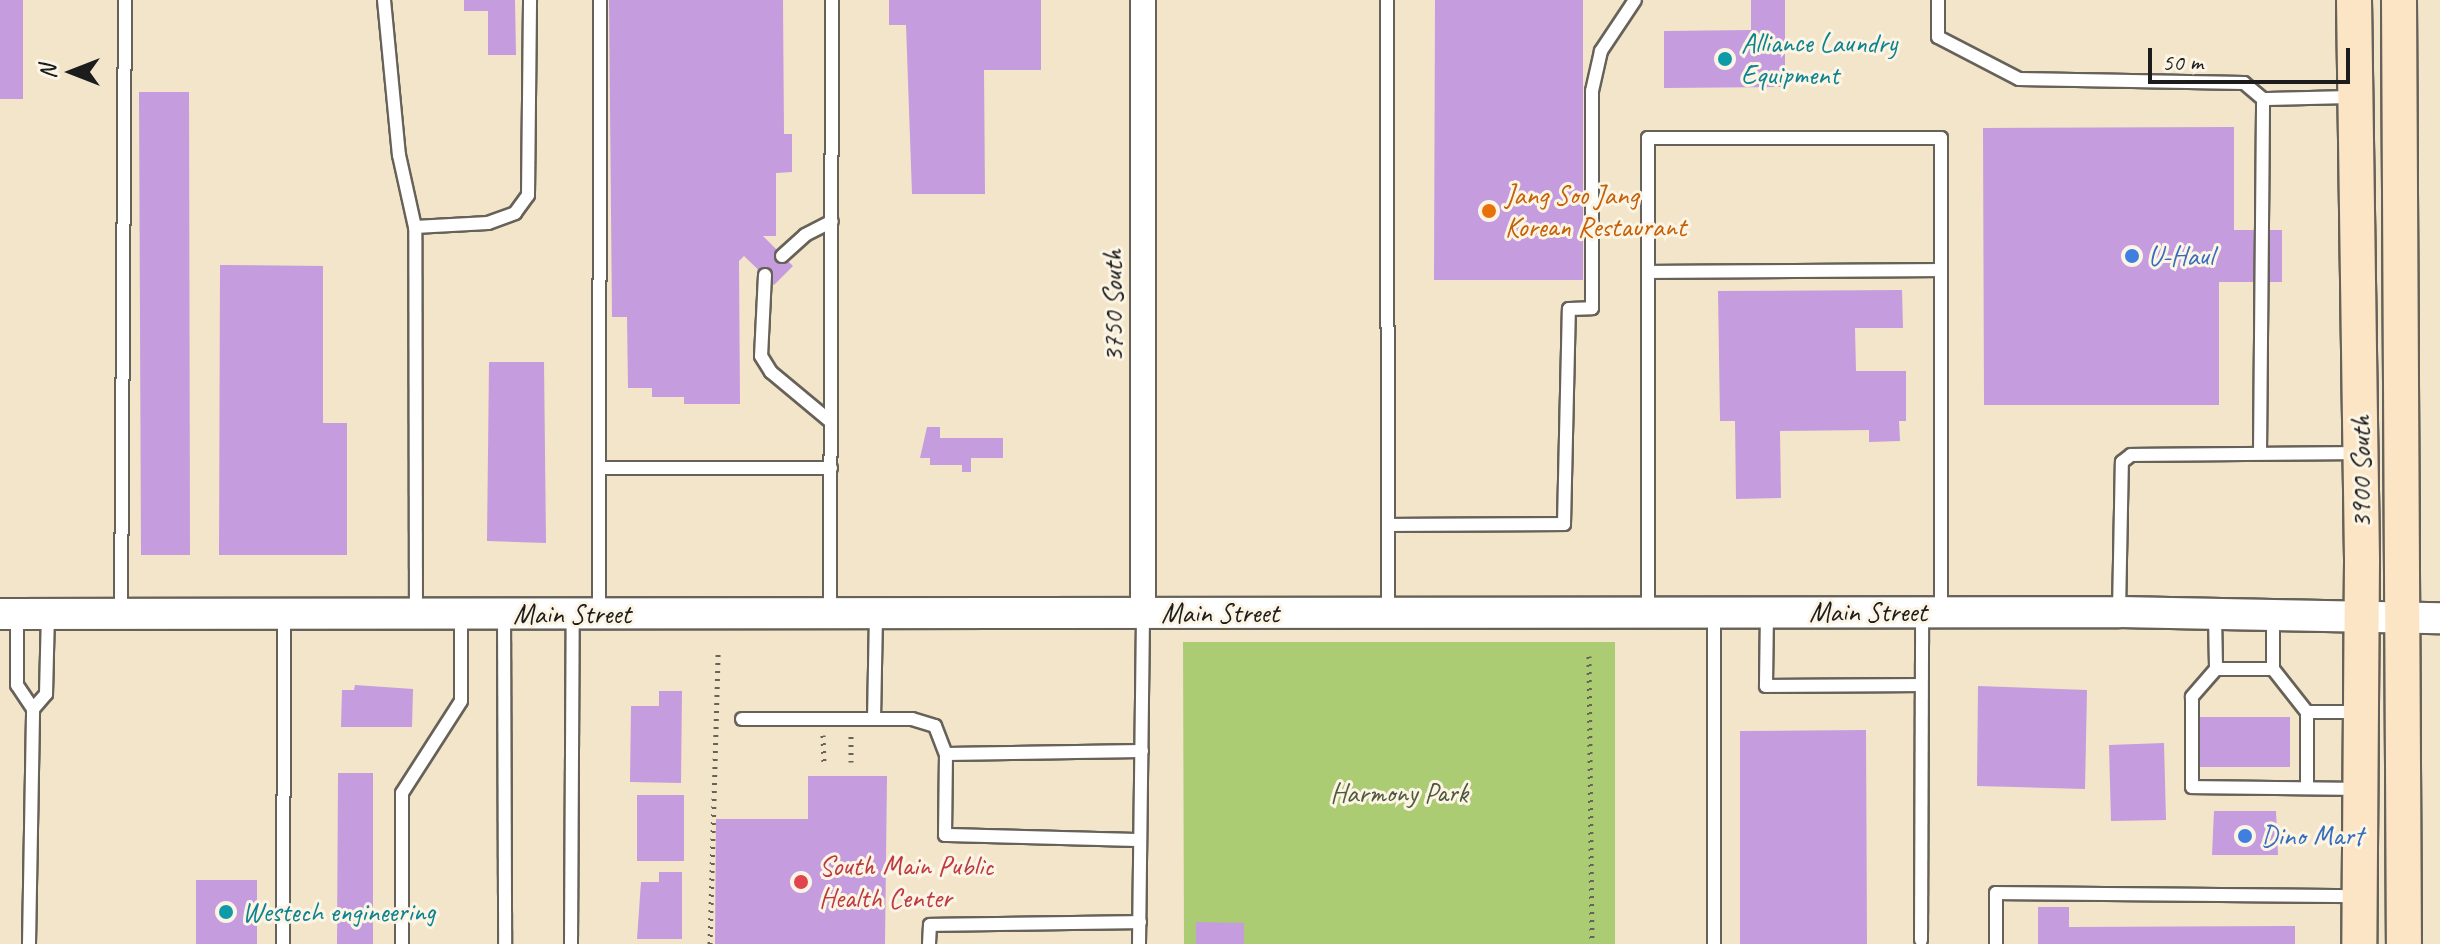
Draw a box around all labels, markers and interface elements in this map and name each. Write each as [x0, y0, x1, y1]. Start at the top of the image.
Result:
place label: Alliance Laundry Equipment [1741, 26, 1897, 92]
north arrow [32, 32, 112, 112]
scale bar [2152, 32, 2354, 82]
text: 50 m [2162, 47, 2203, 77]
marker: Alliance Laundry Equipment [1716, 50, 1734, 68]
text: N [34, 65, 62, 79]
place label: Jang Soo Jang Korean Restaurant [1505, 178, 1686, 244]
marker: Jang Soo Jang Korean Restaurant [1480, 202, 1498, 220]
place label: U-Haul [2148, 239, 2214, 273]
marker: U-Haul [2123, 247, 2141, 265]
street label: 3750 South [1096, 250, 1130, 362]
street label: 3900 South [2344, 416, 2378, 528]
street label: Main Street [1809, 595, 1927, 629]
street label: Main Street [1161, 596, 1279, 630]
street label: Main Street [513, 597, 631, 631]
park label: Harmony Park [1330, 776, 1468, 810]
place label: Dino Mart [2261, 819, 2364, 853]
marker: Dino Mart [2236, 827, 2254, 845]
place label: South Main Public Health Center [819, 849, 993, 915]
marker: South Main Public Health Center [790, 871, 812, 893]
place label: Westech engineering [242, 895, 435, 929]
marker: Westech engineering [217, 903, 235, 921]

